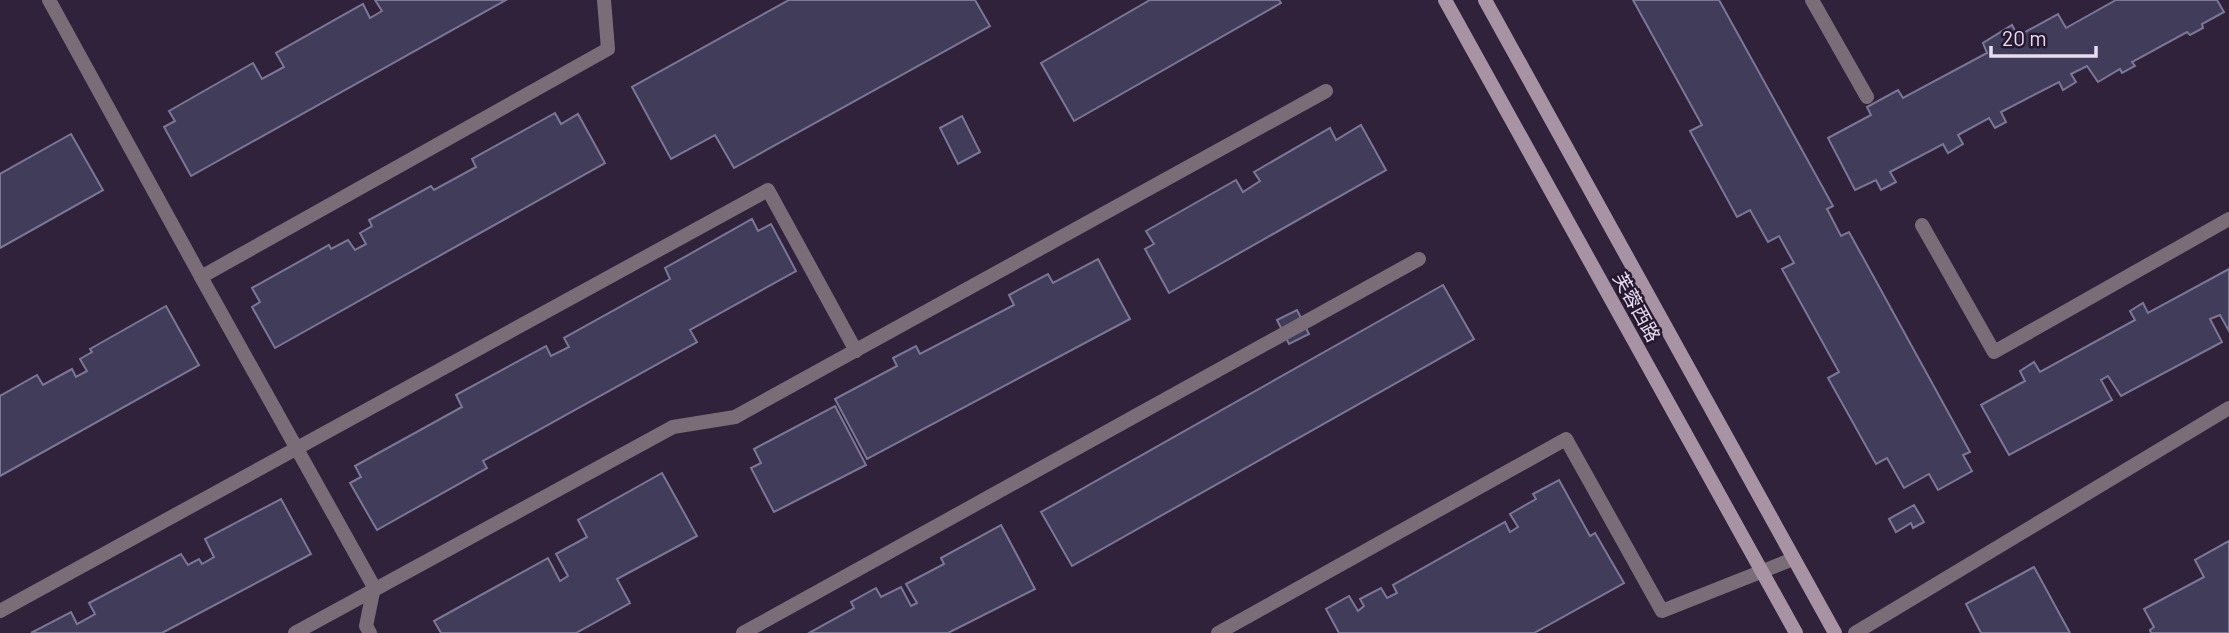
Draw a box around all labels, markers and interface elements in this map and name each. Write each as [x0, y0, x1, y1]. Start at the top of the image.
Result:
scale bar [1991, 14, 2096, 58]
text: 20 m [2002, 25, 2047, 50]
street label: 芙蓉西路 [1609, 268, 1666, 346]

